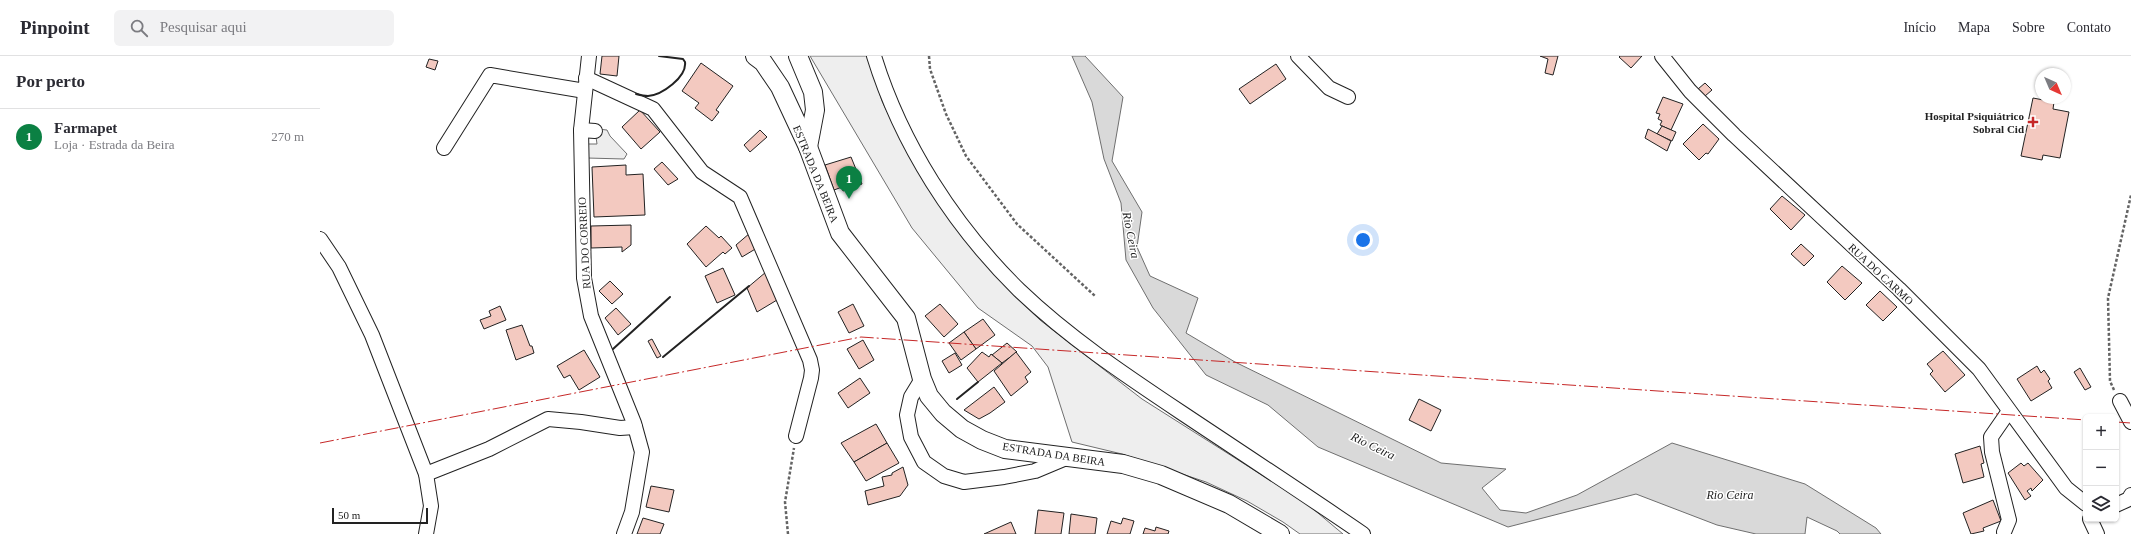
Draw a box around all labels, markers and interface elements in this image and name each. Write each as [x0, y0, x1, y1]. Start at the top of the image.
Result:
search box [114, 10, 394, 46]
text: Pinpoint [20, 17, 90, 38]
icon: search [128, 17, 150, 39]
text: Pesquisar aqui [160, 19, 247, 35]
text: Início [1903, 20, 1936, 35]
text: Mapa [1958, 20, 1990, 35]
text: Sobre [2012, 20, 2045, 35]
text: Contato [2067, 20, 2111, 35]
north arrow [2035, 68, 2071, 104]
text: Por perto [16, 72, 85, 91]
place label: Hospital Psiquiátrico Sobral Cid [1925, 110, 2024, 135]
marker: Hospital Psiquiátrico Sobral Cid [2027, 116, 2039, 128]
text: Farmapet [54, 120, 117, 136]
street label: ESTRADA DA BEIRA [791, 124, 841, 224]
text: 1 [26, 129, 32, 144]
text: 270 m [271, 129, 304, 144]
text: Loja · Estrada da Beira [54, 137, 175, 152]
pin: 1 [836, 166, 862, 199]
street label: RUA DO CORREIO [576, 197, 592, 289]
water label: Rio Ceira [1119, 210, 1142, 259]
your location [1353, 230, 1373, 250]
street label: RUA DO CARMO [1846, 241, 1916, 307]
map controls [2083, 414, 2119, 522]
button: + [2083, 414, 2119, 450]
water label: Rio Ceira [1348, 429, 1397, 463]
street label: ESTRADA DA BEIRA [1002, 440, 1106, 468]
button: − [2083, 450, 2119, 486]
button: layers [2083, 486, 2119, 522]
water label: Rio Ceira [1706, 488, 1754, 502]
scale bar [332, 506, 428, 525]
text: 50 m [338, 509, 360, 521]

